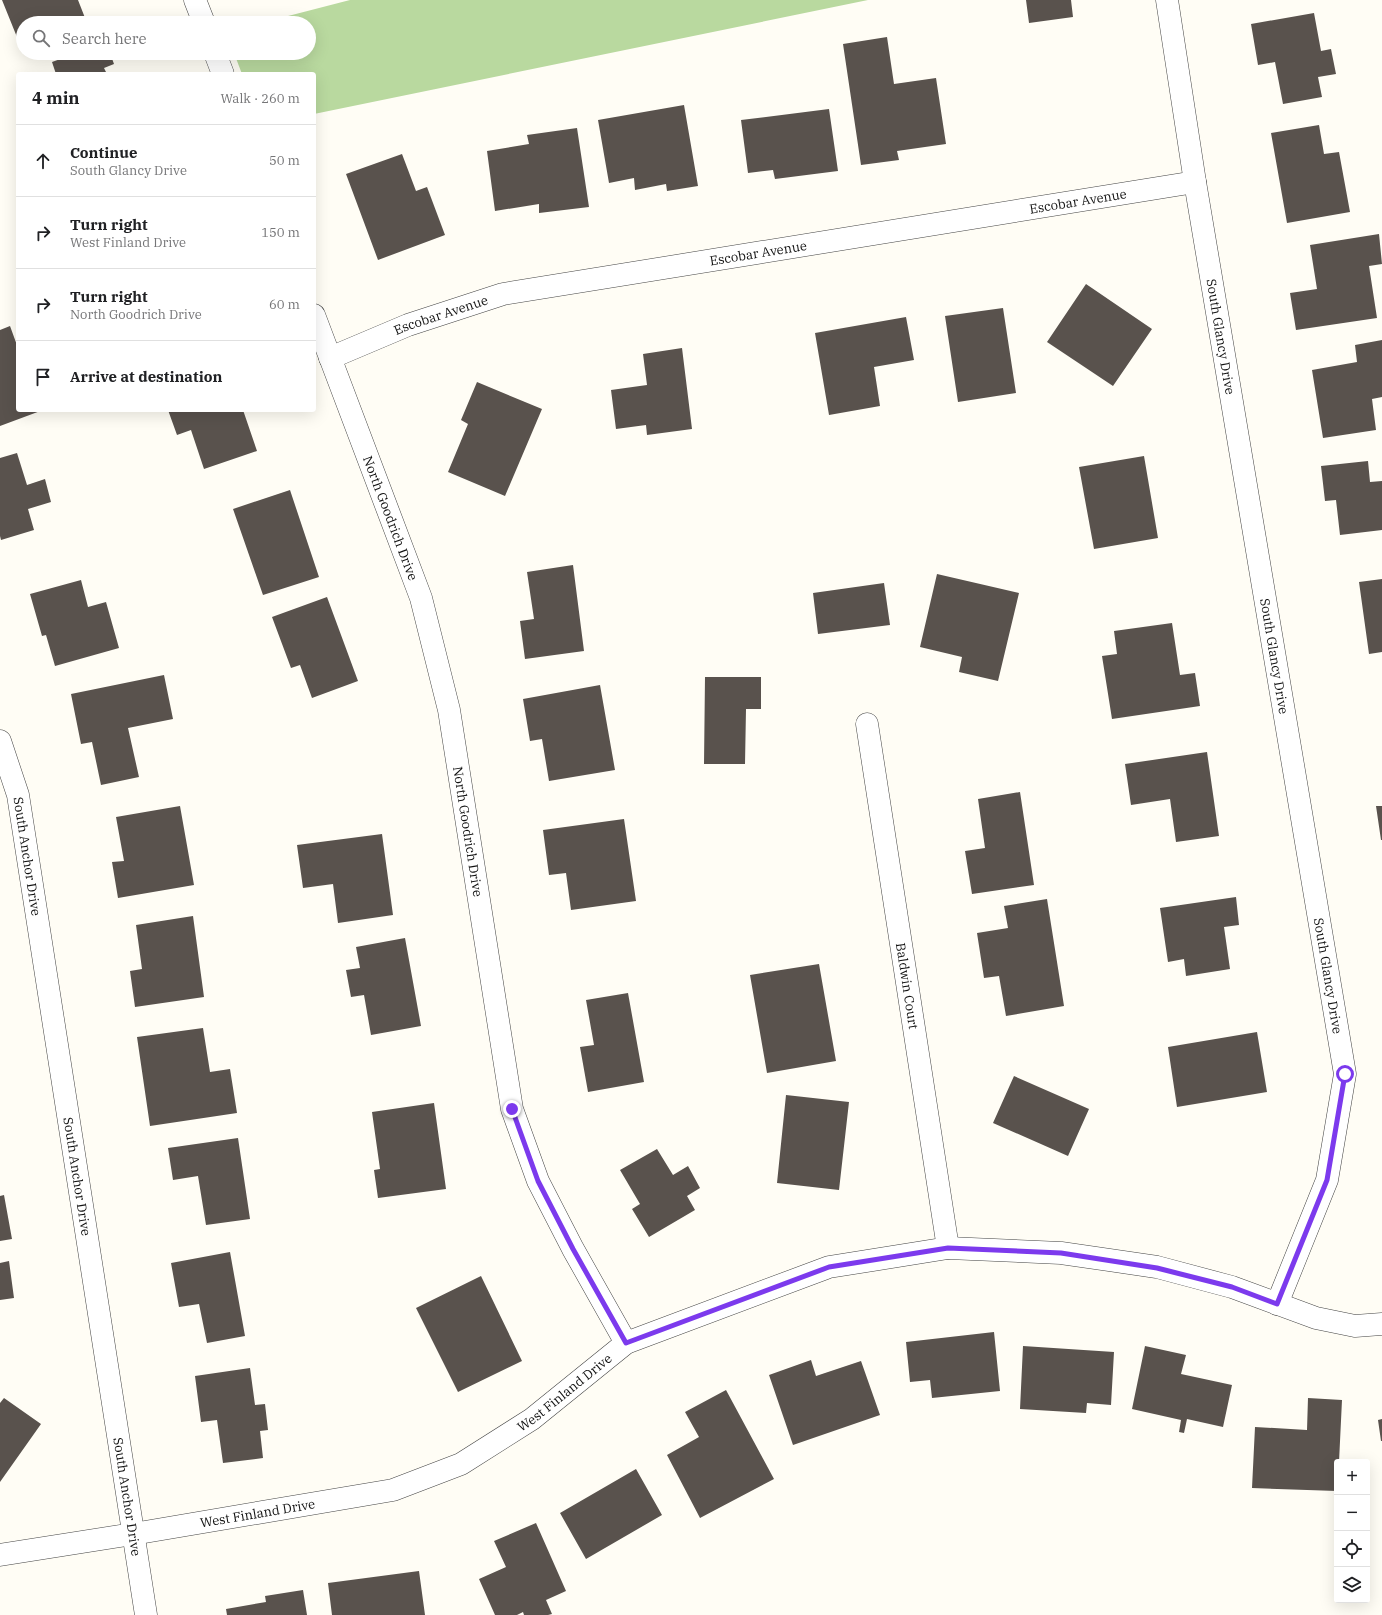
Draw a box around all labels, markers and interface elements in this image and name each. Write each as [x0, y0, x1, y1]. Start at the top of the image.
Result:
search box [16, 16, 316, 60]
icon: search [30, 27, 52, 49]
text: Search here [62, 29, 147, 48]
text: 4 min [32, 87, 80, 109]
text: Walk · 260 m [221, 90, 300, 107]
text: Continue [70, 143, 137, 162]
icon: ahead [32, 150, 54, 172]
text: 50 m [269, 152, 300, 169]
text: South Glancy Drive [70, 162, 187, 179]
street label: Escobar Avenue [1028, 185, 1128, 218]
text: Turn right [70, 215, 148, 234]
icon: right [32, 222, 54, 244]
text: 150 m [261, 224, 300, 241]
text: West Finland Drive [70, 234, 186, 251]
street label: Escobar Avenue [708, 237, 808, 269]
street label: South Glancy Drive [1202, 278, 1239, 396]
text: Turn right [70, 287, 148, 306]
street label: Escobar Avenue [391, 292, 490, 339]
icon: right [32, 294, 54, 316]
text: 60 m [269, 296, 300, 313]
text: North Goodrich Drive [70, 306, 202, 323]
icon: arrive [32, 366, 54, 388]
text: Arrive at destination [70, 367, 222, 386]
street label: North Goodrich Drive [359, 453, 422, 583]
street label: South Glancy Drive [1256, 597, 1292, 715]
street label: North Goodrich Drive [449, 765, 486, 898]
street label: South Anchor Drive [9, 796, 45, 917]
street label: South Glancy Drive [1310, 917, 1346, 1035]
street label: Baldwin Court [892, 941, 922, 1031]
route start [1336, 1065, 1354, 1083]
route end [503, 1100, 521, 1118]
street label: South Anchor Drive [59, 1116, 95, 1237]
street label: West Finland Drive [514, 1350, 615, 1435]
street label: South Anchor Drive [109, 1436, 145, 1557]
map controls [1334, 1459, 1370, 1603]
button: + [1334, 1459, 1370, 1495]
street label: West Finland Drive [199, 1495, 316, 1531]
button: − [1334, 1495, 1370, 1531]
button: locate [1334, 1531, 1370, 1567]
button: layers [1334, 1567, 1370, 1603]

